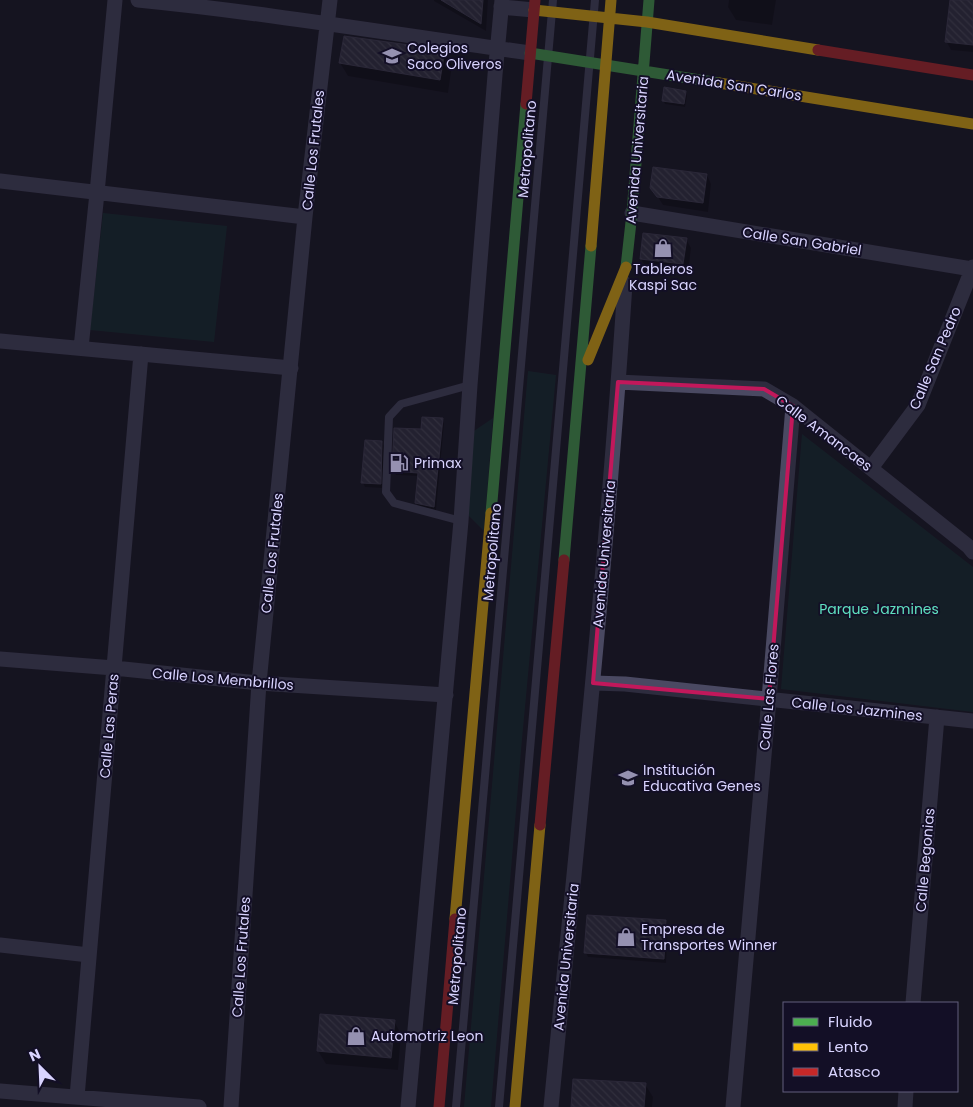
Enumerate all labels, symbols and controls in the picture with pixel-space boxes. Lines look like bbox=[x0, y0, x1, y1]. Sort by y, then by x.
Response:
place label: Colegios Saco Oliveros bbox=[407, 38, 502, 74]
school or university icon: Colegios Saco Oliveros bbox=[381, 45, 403, 67]
street label: Avenida San Carlos bbox=[665, 64, 803, 106]
street label: Avenida Universitaria bbox=[621, 75, 653, 225]
street label: Calle Los Frutales bbox=[297, 89, 329, 211]
street label: Metropolitano bbox=[513, 99, 541, 199]
street label: Calle San Gabriel bbox=[741, 222, 863, 260]
shop icon: Tableros Kaspi Sac bbox=[652, 237, 674, 259]
place label: Tableros Kaspi Sac bbox=[629, 259, 697, 295]
street label: Calle San Pedro bbox=[904, 303, 966, 413]
street label: Calle Amancaes bbox=[772, 390, 876, 476]
fuel station icon: Primax bbox=[388, 452, 410, 474]
place label: Primax bbox=[414, 453, 462, 473]
street label: Avenida Universitaria bbox=[588, 479, 620, 629]
street label: Calle Los Frutales bbox=[256, 492, 288, 614]
street label: Metropolitano bbox=[478, 502, 506, 602]
park label: Parque Jazmines bbox=[819, 599, 939, 619]
street label: Calle Las Flores bbox=[754, 643, 784, 751]
street label: Calle Los Membrillos bbox=[151, 663, 295, 695]
street label: Calle Las Peras bbox=[94, 673, 124, 779]
street label: Calle Los Jazmines bbox=[790, 692, 924, 726]
place label: Institución Educativa Genes bbox=[643, 760, 761, 796]
school or university icon: Institución Educativa Genes bbox=[617, 767, 639, 789]
street label: Calle Begonias bbox=[910, 807, 940, 913]
street label: Avenida Universitaria bbox=[548, 882, 584, 1032]
street label: Calle Los Frutales bbox=[227, 896, 255, 1018]
street label: Metropolitano bbox=[443, 906, 471, 1006]
place label: Empresa de Transportes Winner bbox=[641, 919, 777, 955]
shop icon: Empresa de Transportes Winner bbox=[615, 926, 637, 948]
legend bbox=[783, 1002, 958, 1092]
text: Fluido bbox=[828, 1011, 872, 1032]
shop icon: Automotriz Leon bbox=[345, 1025, 367, 1047]
place label: Automotriz Leon bbox=[371, 1026, 483, 1046]
text: Lento bbox=[828, 1036, 868, 1057]
north arrow bbox=[15, 1042, 65, 1092]
text: N bbox=[26, 1044, 44, 1066]
text: Atasco bbox=[828, 1061, 880, 1082]

